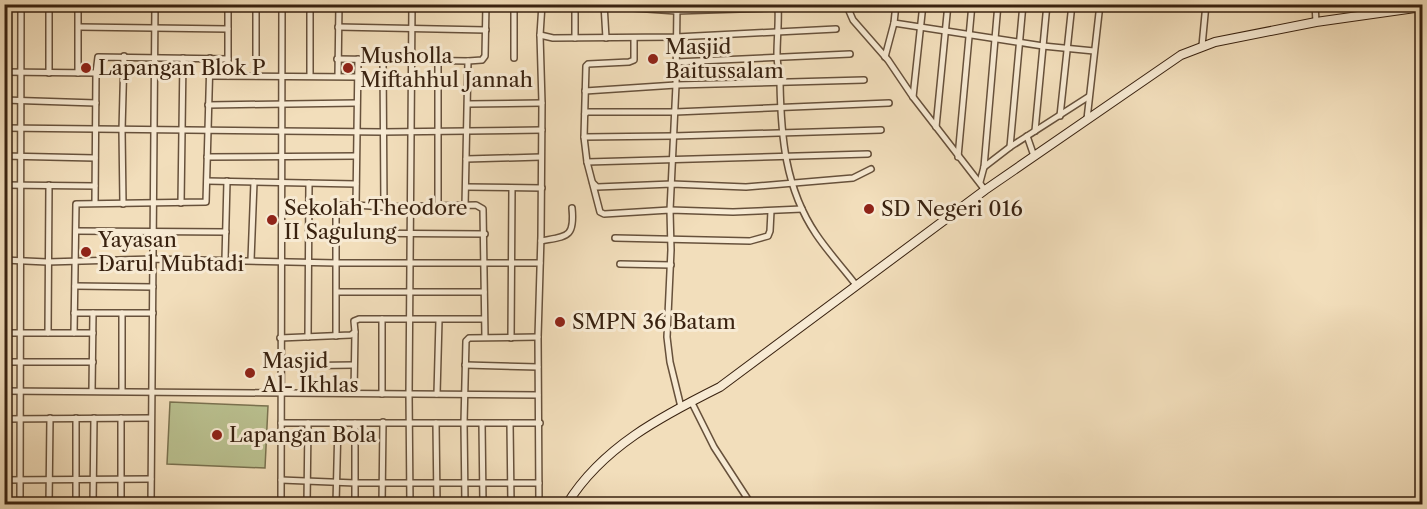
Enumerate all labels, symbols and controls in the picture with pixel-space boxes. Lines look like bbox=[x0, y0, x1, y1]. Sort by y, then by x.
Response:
place label: Masjid Baitussalam bbox=[665, 34, 784, 83]
place label: Musholla Miftahhul Jannah bbox=[360, 43, 533, 92]
marker: Masjid Baitussalam bbox=[646, 52, 660, 66]
place label: Lapangan Blok P bbox=[98, 55, 266, 80]
marker: Lapangan Blok P bbox=[79, 61, 93, 75]
marker: Musholla Miftahhul Jannah bbox=[341, 61, 355, 75]
place label: Sekolah Theodore II Sagulung bbox=[284, 195, 468, 244]
place label: SD Negeri 016 bbox=[881, 196, 1023, 221]
marker: SD Negeri 016 bbox=[862, 202, 876, 216]
marker: Sekolah Theodore II Sagulung bbox=[265, 213, 279, 227]
place label: Yayasan Darul Mubtadi bbox=[97, 227, 244, 276]
marker: Yayasan Darul Mubtadi bbox=[79, 245, 93, 259]
place label: SMPN 36 Batam bbox=[572, 309, 736, 334]
marker: SMPN 36 Batam bbox=[553, 315, 567, 329]
place label: Masjid Al- Ikhlas bbox=[261, 348, 359, 397]
marker: Masjid Al- Ikhlas bbox=[243, 366, 257, 380]
place label: Lapangan Bola bbox=[229, 422, 378, 447]
marker: Lapangan Bola bbox=[210, 428, 224, 442]

